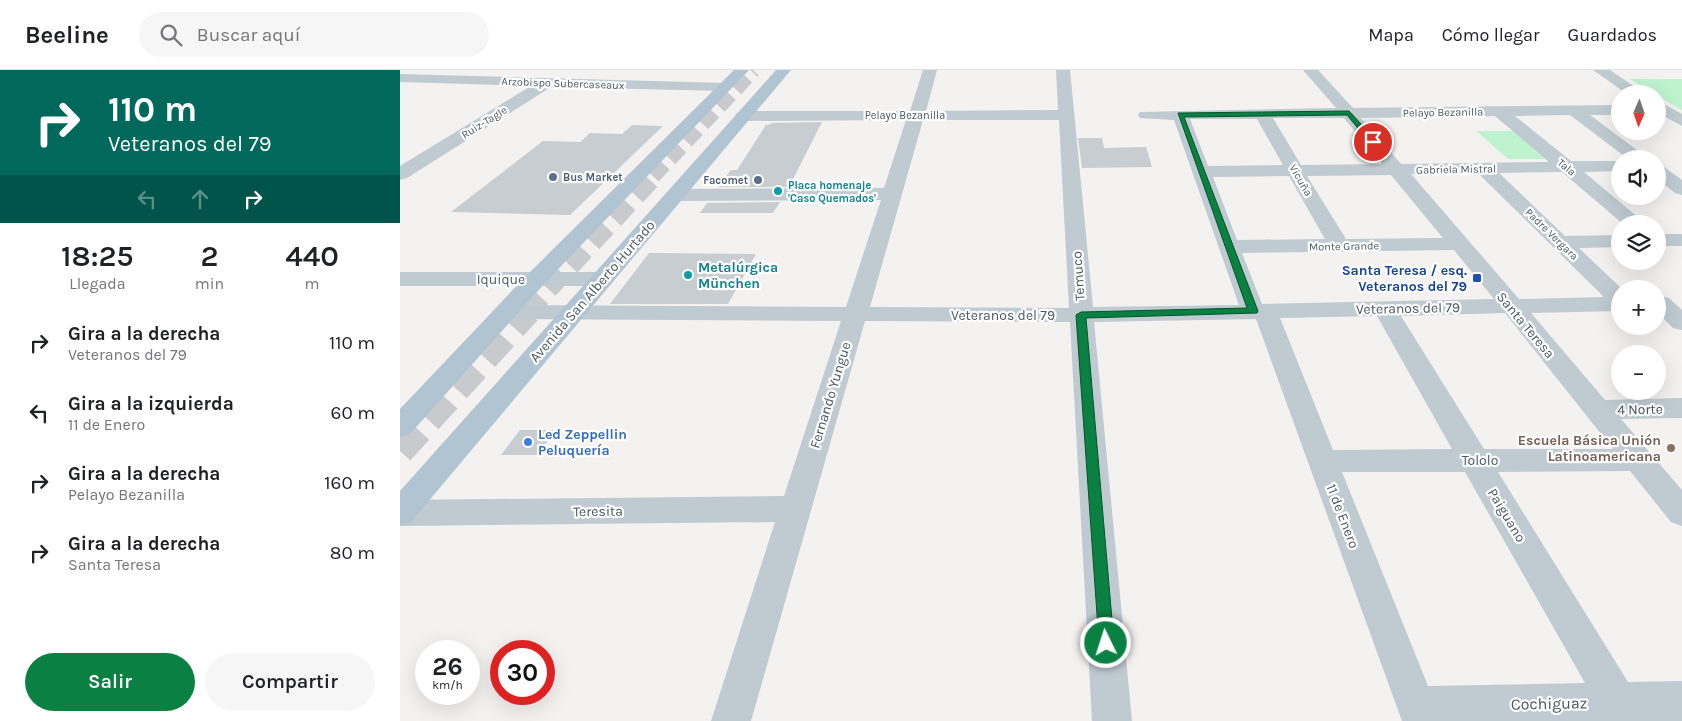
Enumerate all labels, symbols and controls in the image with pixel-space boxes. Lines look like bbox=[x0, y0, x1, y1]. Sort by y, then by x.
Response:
search box bbox=[139, 12, 489, 57]
text: Beeline bbox=[25, 21, 109, 49]
icon: search bbox=[157, 21, 185, 49]
text: Buscar aquí bbox=[197, 24, 301, 46]
text: Mapa bbox=[1368, 24, 1414, 46]
text: Cómo llegar bbox=[1442, 24, 1540, 46]
text: Guardados bbox=[1568, 24, 1657, 46]
street label: Arzobispo Subercaseaux bbox=[501, 75, 625, 92]
north arrow bbox=[1611, 85, 1666, 140]
map controls bbox=[1611, 85, 1666, 400]
text: 110 m bbox=[108, 89, 197, 130]
icon: right bbox=[25, 90, 90, 155]
street label: Ruiz-Tagle bbox=[459, 103, 510, 142]
street label: Pelayo Bezanilla bbox=[1403, 105, 1483, 120]
street label: Pelayo Bezanilla bbox=[865, 109, 945, 122]
pin bbox=[1352, 121, 1394, 163]
icon: arrive bbox=[1359, 128, 1387, 156]
text: Veteranos del 79 bbox=[108, 131, 272, 157]
button: sound bbox=[1611, 150, 1666, 205]
street label: Tala bbox=[1555, 156, 1578, 179]
street label: Vicuña bbox=[1286, 162, 1315, 198]
street label: Gabriela Mistral bbox=[1416, 162, 1496, 177]
marker: Bus Market bbox=[547, 171, 559, 183]
place label: Bus Market bbox=[563, 171, 623, 184]
place label: Facomet bbox=[703, 174, 749, 187]
marker: Facomet bbox=[752, 174, 764, 186]
place label: Placa homenaje 'Caso Quemados' bbox=[788, 179, 876, 205]
icon: left bbox=[133, 185, 161, 213]
icon: ahead bbox=[186, 185, 214, 213]
icon: right bbox=[239, 185, 267, 213]
marker: Placa homenaje 'Caso Quemados' bbox=[772, 185, 784, 197]
street label: Padre Vergara bbox=[1523, 206, 1581, 263]
button: layers bbox=[1611, 215, 1666, 270]
street label: Avenida San Alberto Hurtado bbox=[526, 217, 659, 366]
text: 18:25 bbox=[61, 238, 134, 274]
text: 2 bbox=[200, 238, 218, 274]
text: 440 bbox=[285, 238, 339, 274]
street label: Monte Grande bbox=[1309, 239, 1380, 254]
street label: Temuco bbox=[1068, 251, 1089, 301]
place label: Metalúrgica München bbox=[698, 259, 778, 292]
place label: Santa Teresa / esq. Veteranos del 79 bbox=[1342, 262, 1467, 295]
marker: Metalúrgica München bbox=[682, 269, 694, 281]
street label: Iquique bbox=[477, 271, 525, 288]
marker: Santa Teresa / esq. Veteranos del 79 bbox=[1471, 272, 1483, 284]
text: Llegada bbox=[69, 274, 126, 293]
text: min bbox=[195, 274, 224, 293]
text: m bbox=[305, 274, 320, 293]
button: + bbox=[1611, 280, 1666, 335]
street label: Santa Teresa bbox=[1493, 289, 1558, 362]
street label: Veteranos del 79 bbox=[1356, 299, 1460, 318]
street label: Veteranos del 79 bbox=[951, 307, 1055, 324]
text: Gira a la derecha bbox=[68, 323, 220, 345]
icon: right bbox=[25, 329, 53, 357]
text: 110 m bbox=[329, 332, 375, 354]
street label: Fernando Yungue bbox=[806, 340, 855, 450]
text: Veteranos del 79 bbox=[68, 345, 187, 364]
button: − bbox=[1611, 345, 1666, 400]
text: Gira a la izquierda bbox=[68, 393, 234, 415]
icon: left bbox=[25, 399, 53, 427]
street label: 4 Norte bbox=[1617, 401, 1663, 418]
text: 60 m bbox=[331, 402, 375, 424]
text: 11 de Enero bbox=[68, 415, 145, 434]
place label: Led Zeppellin Peluquería bbox=[538, 426, 627, 459]
place label: Escuela Básica Unión Latinoamericana bbox=[1518, 432, 1661, 465]
marker: Led Zeppellin Peluquería bbox=[522, 436, 534, 448]
marker: Escuela Básica Unión Latinoamericana bbox=[1665, 442, 1677, 454]
street label: Tololo bbox=[1462, 452, 1498, 469]
text: Gira a la derecha bbox=[68, 463, 220, 485]
icon: right bbox=[25, 469, 53, 497]
text: 160 m bbox=[324, 472, 375, 494]
street label: 11 de Enero bbox=[1322, 482, 1363, 551]
text: Pelayo Bezanilla bbox=[68, 485, 185, 504]
street label: Paiguano bbox=[1484, 485, 1529, 545]
street label: Teresita bbox=[573, 503, 623, 520]
text: Gira a la derecha bbox=[68, 533, 220, 555]
icon: right bbox=[25, 539, 53, 567]
text: 80 m bbox=[330, 542, 375, 564]
text: Santa Teresa bbox=[68, 555, 161, 574]
position arrow bbox=[1079, 616, 1131, 668]
speed limit sign: 30 bbox=[490, 640, 555, 705]
text: 26 bbox=[432, 652, 463, 681]
button: Salir bbox=[25, 653, 195, 711]
button: Compartir bbox=[205, 653, 375, 711]
text: km/h bbox=[432, 678, 463, 692]
street label: Cochiguaz bbox=[1511, 693, 1587, 714]

